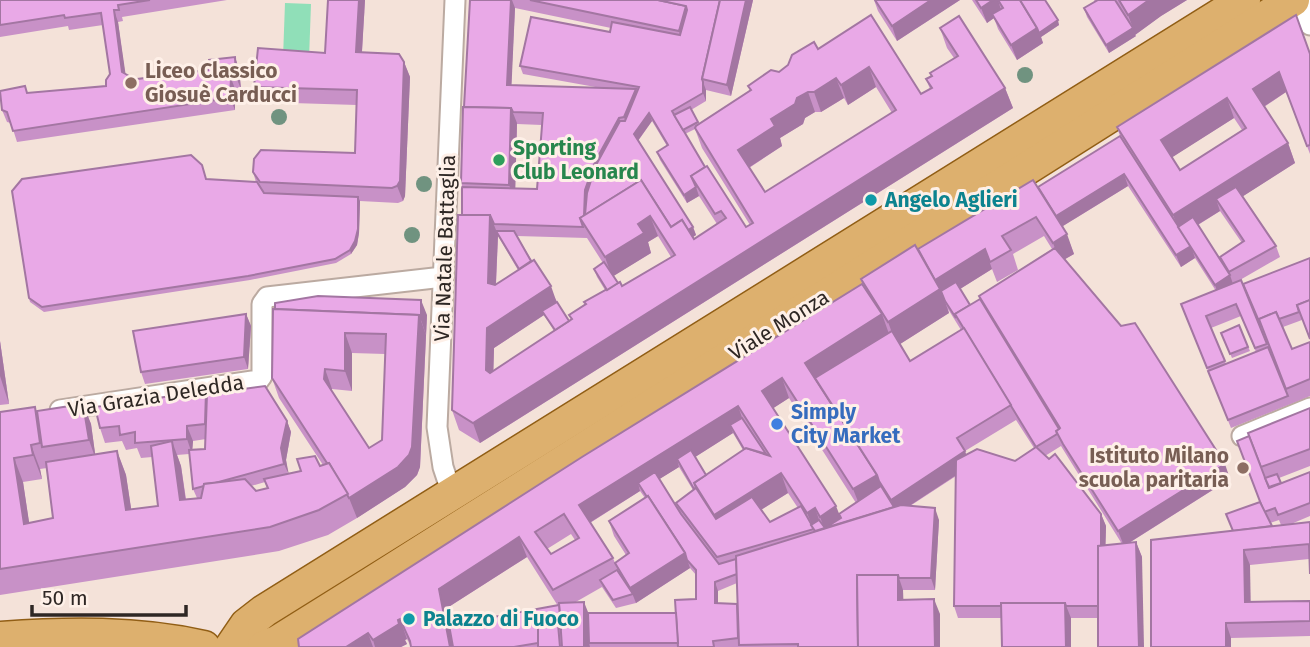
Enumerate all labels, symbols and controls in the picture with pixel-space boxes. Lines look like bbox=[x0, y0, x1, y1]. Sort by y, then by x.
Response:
place label: Liceo Classico Giosuè Carducci bbox=[145, 58, 297, 108]
marker: Liceo Classico Giosuè Carducci bbox=[123, 75, 139, 91]
place label: Sporting Club Leonard bbox=[513, 135, 639, 185]
marker: Sporting Club Leonard bbox=[491, 152, 507, 168]
street label: Via Natale Battaglia bbox=[429, 154, 461, 342]
place label: Angelo Aglieri bbox=[884, 187, 1018, 213]
marker: Angelo Aglieri bbox=[863, 192, 879, 208]
street label: Viale Monza bbox=[724, 284, 834, 366]
street label: Via Grazia Deledda bbox=[66, 369, 246, 423]
place label: Simply City Market bbox=[791, 399, 901, 449]
marker: Simply City Market bbox=[769, 416, 785, 432]
place label: Istituto Milano scuola paritaria bbox=[1079, 443, 1229, 493]
marker: Istituto Milano scuola paritaria bbox=[1235, 460, 1251, 476]
scale bar bbox=[32, 574, 186, 618]
text: 50 m bbox=[42, 585, 88, 611]
place label: Palazzo di Fuoco bbox=[423, 606, 579, 632]
marker: Palazzo di Fuoco bbox=[401, 611, 417, 627]

